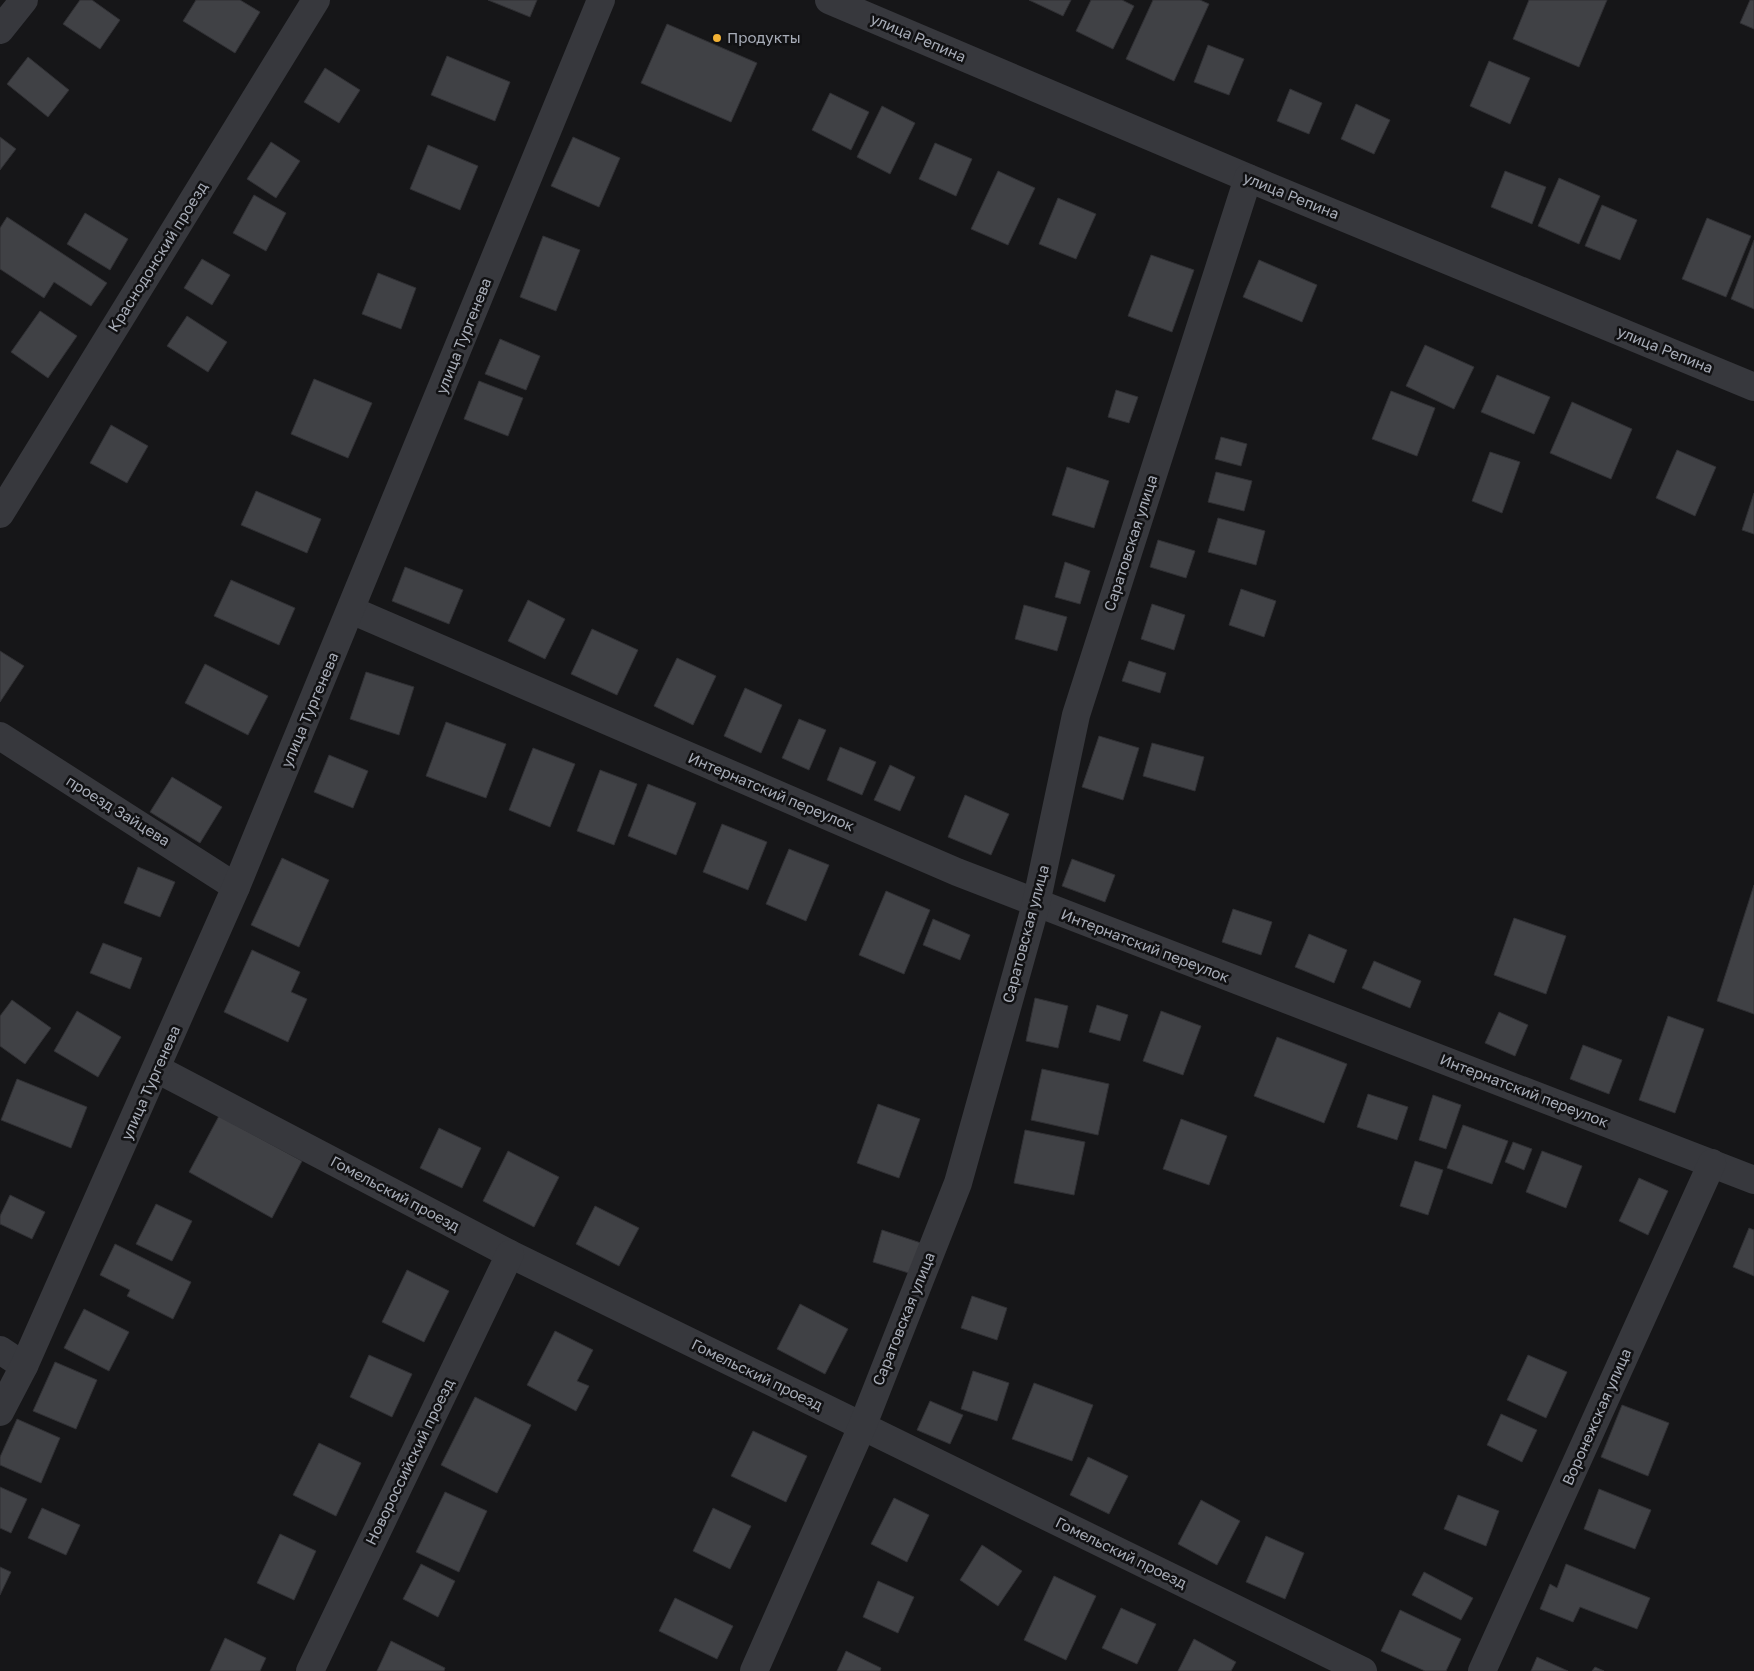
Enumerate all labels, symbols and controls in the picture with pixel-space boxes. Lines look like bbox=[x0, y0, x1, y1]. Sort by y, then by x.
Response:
street label: улица Репина bbox=[868, 9, 969, 65]
place label: Продукты bbox=[727, 28, 801, 46]
marker: Продукты bbox=[711, 32, 723, 44]
street label: улица Репина bbox=[1241, 168, 1342, 222]
street label: Краснодонский проезд bbox=[104, 178, 211, 335]
street label: улица Тургенева bbox=[432, 275, 495, 396]
street label: улица Репина bbox=[1615, 322, 1716, 376]
street label: Саратовская улица bbox=[1100, 472, 1161, 613]
street label: улица Тургенева bbox=[277, 649, 342, 770]
street label: Интернатский переулок bbox=[685, 748, 858, 834]
street label: проезд Зайцева bbox=[63, 771, 174, 849]
street label: Саратовская улица bbox=[998, 863, 1052, 1005]
street label: Интернатский переулок bbox=[1059, 905, 1232, 986]
street label: улица Тургенева bbox=[117, 1022, 183, 1143]
street label: Интернатский переулок bbox=[1438, 1050, 1611, 1131]
street label: Гомельский проезд bbox=[328, 1151, 463, 1235]
street label: Саратовская улица bbox=[868, 1249, 938, 1388]
street label: Гомельский проезд bbox=[689, 1335, 826, 1414]
street label: Воронежская улица bbox=[1558, 1345, 1634, 1488]
street label: Новороссийский проезд bbox=[361, 1376, 457, 1548]
street label: Гомельский проезд bbox=[1053, 1513, 1190, 1592]

